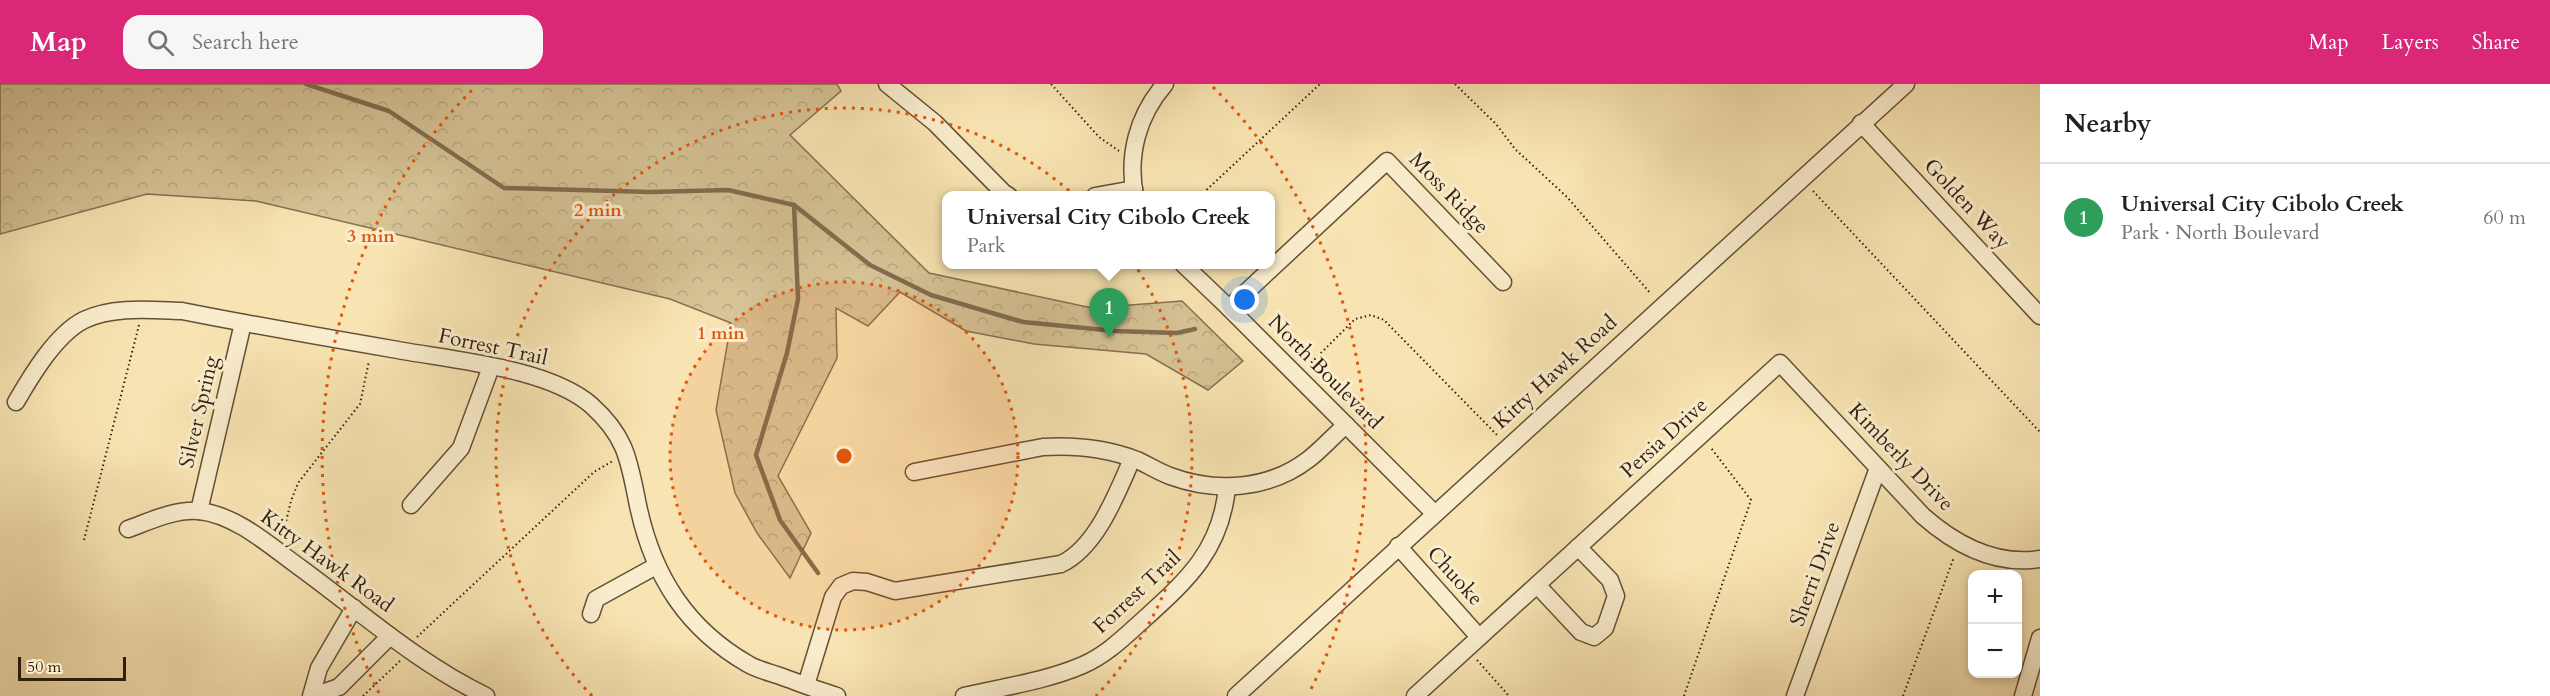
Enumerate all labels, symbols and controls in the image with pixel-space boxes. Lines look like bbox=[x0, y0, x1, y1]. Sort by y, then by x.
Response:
search box bbox=[123, 15, 543, 69]
text: Map bbox=[30, 23, 87, 61]
icon: search bbox=[144, 26, 177, 59]
text: Search here bbox=[192, 27, 299, 57]
text: Map bbox=[2309, 28, 2349, 57]
text: Layers bbox=[2382, 28, 2439, 57]
text: Share bbox=[2472, 28, 2520, 57]
text: Nearby bbox=[2064, 106, 2152, 141]
street label: Moss Ridge bbox=[1403, 146, 1495, 240]
street label: Golden Way bbox=[1917, 152, 2017, 256]
text: Universal City Cibolo Creek bbox=[2121, 189, 2404, 219]
popup bbox=[942, 191, 1275, 269]
text: 2 min bbox=[574, 198, 622, 223]
text: Universal City Cibolo Creek bbox=[967, 202, 1250, 232]
text: 1 bbox=[2078, 204, 2089, 231]
text: 60 m bbox=[2483, 204, 2526, 231]
text: Park · North Boulevard bbox=[2121, 219, 2319, 246]
text: 3 min bbox=[347, 224, 395, 249]
text: Park bbox=[967, 232, 1005, 259]
your location bbox=[1230, 285, 1259, 314]
pin: 1 bbox=[1090, 288, 1128, 338]
street label: North Boulevard bbox=[1261, 308, 1389, 436]
street label: Kitty Hawk Road bbox=[1487, 308, 1623, 436]
street label: Forrest Trail bbox=[436, 321, 550, 373]
text: 1 min bbox=[697, 321, 745, 346]
street label: Silver Spring bbox=[172, 353, 226, 471]
street label: Persia Drive bbox=[1614, 391, 1714, 485]
street label: Kimberly Drive bbox=[1842, 396, 1960, 518]
centre of rings bbox=[834, 446, 854, 466]
street label: Kitty Hawk Road bbox=[255, 503, 399, 619]
street label: Sherri Drive bbox=[1783, 518, 1847, 630]
street label: Chuoke bbox=[1420, 540, 1490, 612]
street label: Forrest Trail bbox=[1087, 544, 1187, 640]
map controls bbox=[1968, 570, 2022, 678]
button: + bbox=[1968, 570, 2022, 624]
button: − bbox=[1968, 624, 2022, 678]
scale bar bbox=[18, 654, 126, 682]
text: 50 m bbox=[27, 656, 61, 678]

